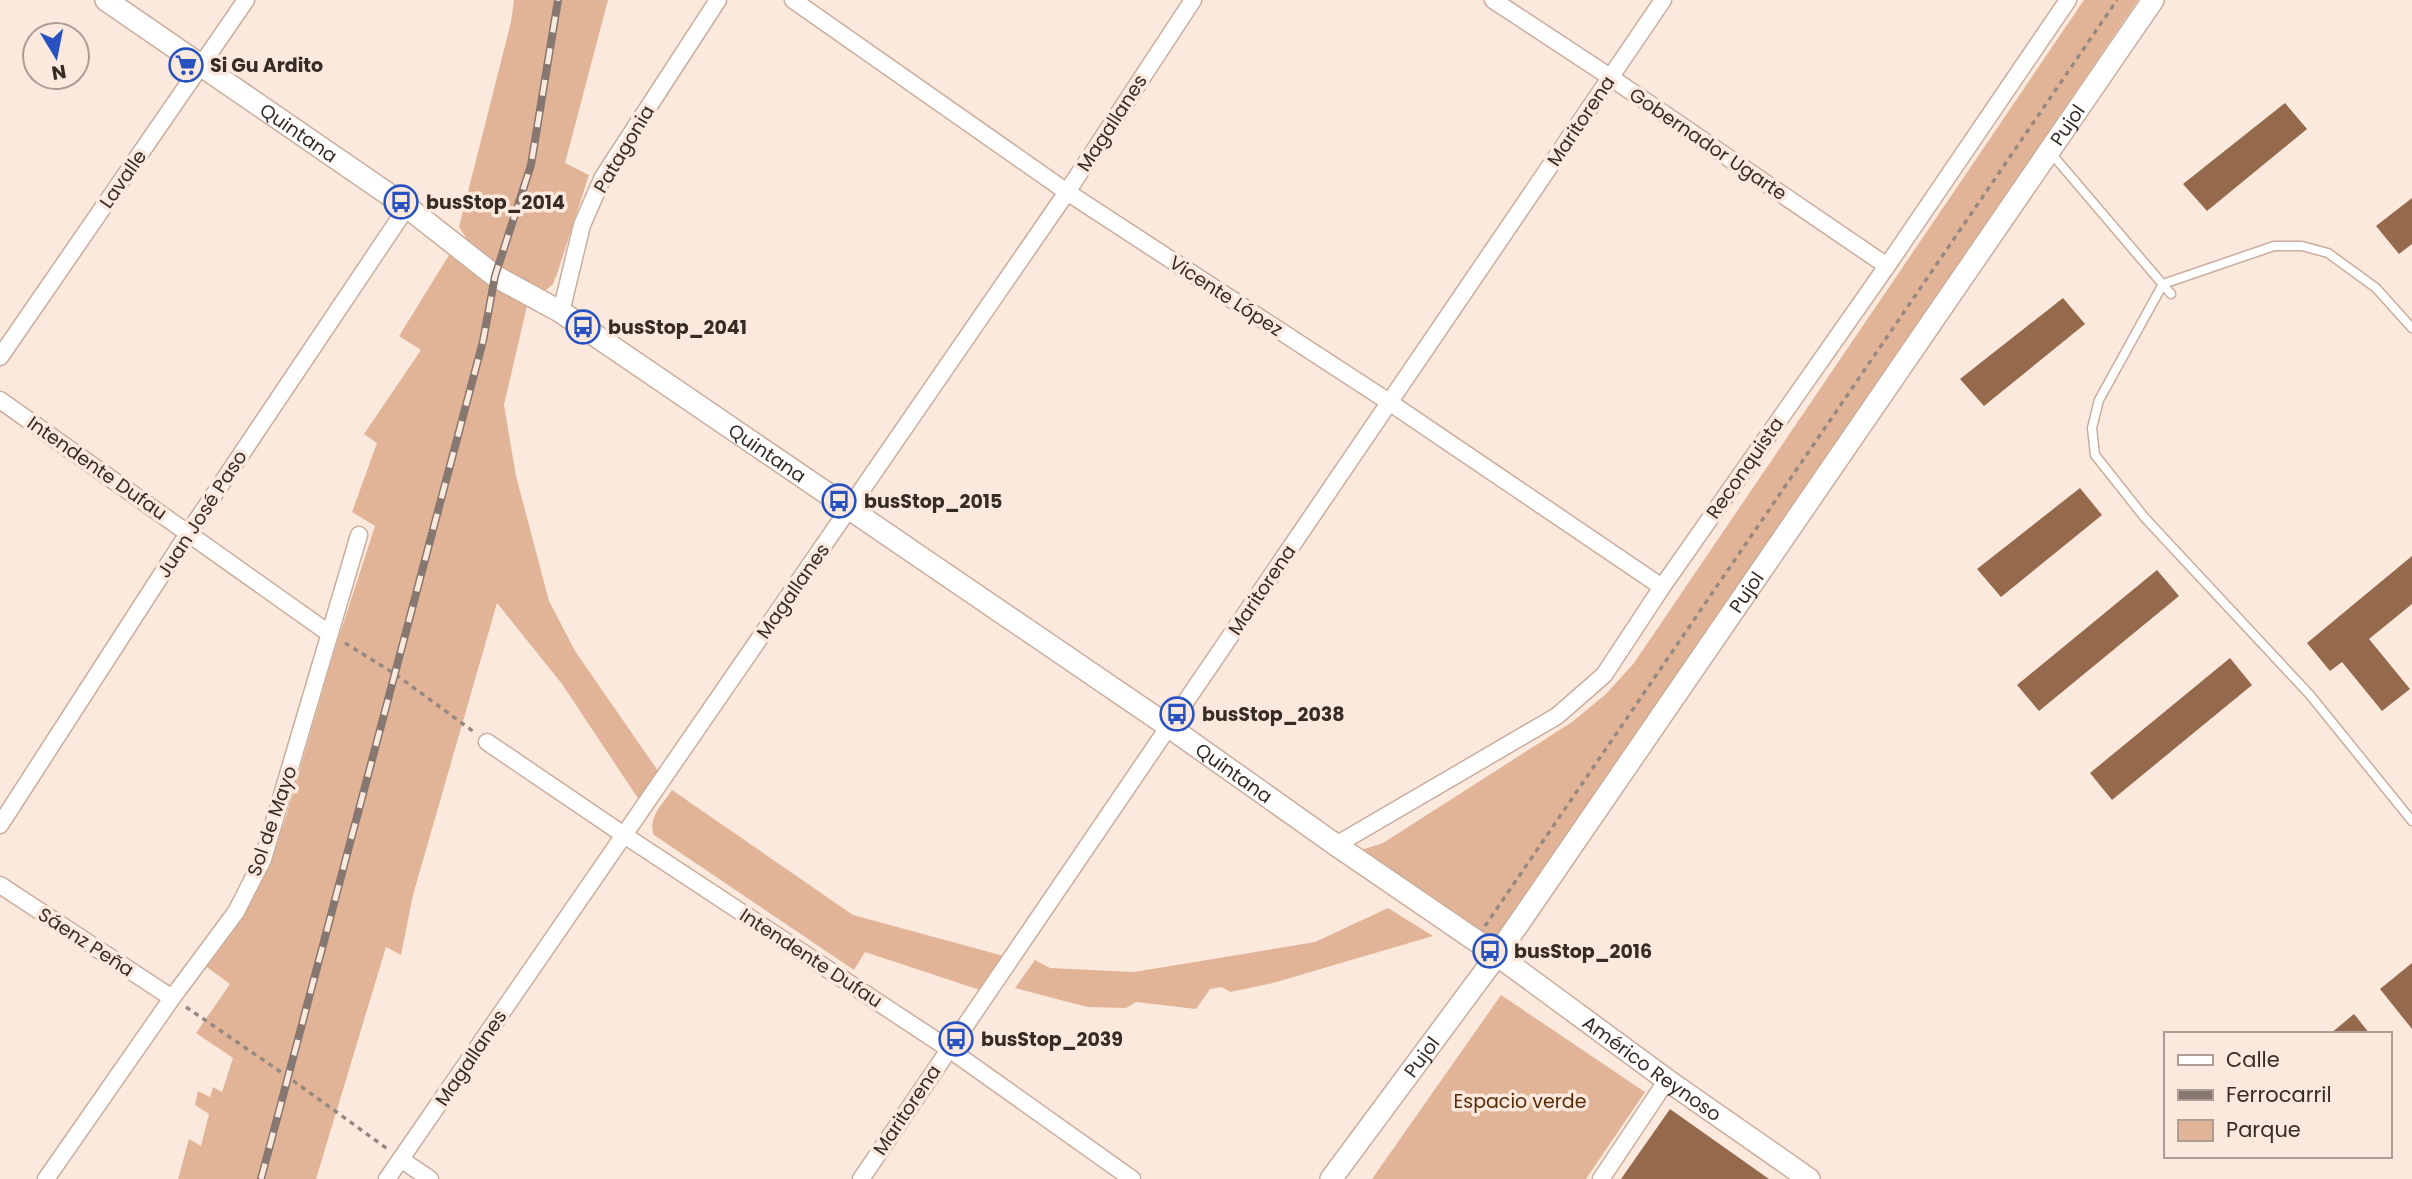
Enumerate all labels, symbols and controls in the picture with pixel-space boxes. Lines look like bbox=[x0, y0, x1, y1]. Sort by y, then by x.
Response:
north arrow bbox=[21, 21, 91, 91]
supermarket icon: Si Gu Ardito bbox=[167, 46, 205, 84]
place label: Si Gu Ardito bbox=[210, 52, 323, 79]
text: N bbox=[49, 58, 68, 87]
street label: Magallanes bbox=[1070, 69, 1154, 177]
street label: Maritorena bbox=[1541, 70, 1621, 172]
street label: Gobernador Ugarte bbox=[1624, 81, 1792, 207]
street label: Quintana bbox=[255, 96, 343, 169]
street label: Pujol bbox=[2043, 99, 2091, 151]
street label: Patagonia bbox=[587, 100, 661, 198]
street label: Lavalle bbox=[93, 144, 153, 214]
bus stop icon: busStop_2014 bbox=[382, 183, 420, 221]
place label: busStop_2014 bbox=[426, 189, 565, 216]
street label: Vicente López bbox=[1164, 249, 1288, 343]
bus stop icon: busStop_2041 bbox=[564, 308, 602, 346]
place label: busStop_2041 bbox=[608, 314, 747, 341]
street label: Intendente Dufau bbox=[22, 410, 172, 526]
street label: Reconquista bbox=[1700, 412, 1790, 524]
street label: Quintana bbox=[723, 417, 812, 489]
street label: Juan José Paso bbox=[151, 445, 253, 583]
bus stop icon: busStop_2015 bbox=[820, 482, 858, 520]
place label: busStop_2015 bbox=[864, 488, 1002, 515]
street label: Magallanes bbox=[750, 538, 836, 644]
street label: Maritorena bbox=[1222, 539, 1302, 641]
street label: Pujol bbox=[1722, 566, 1770, 618]
bus stop icon: busStop_2038 bbox=[1158, 695, 1196, 733]
place label: busStop_2038 bbox=[1202, 701, 1345, 728]
street label: Quintana bbox=[1190, 736, 1278, 809]
street label: Sol de Mayo bbox=[241, 762, 303, 880]
street label: Sáenz Peña bbox=[33, 901, 139, 983]
street label: Intendente Dufau bbox=[734, 902, 888, 1014]
bus stop icon: busStop_2016 bbox=[1471, 932, 1509, 970]
place label: busStop_2016 bbox=[1514, 938, 1652, 965]
street label: Magallanes bbox=[429, 1004, 513, 1112]
street label: Américo Reynoso bbox=[1577, 1009, 1727, 1127]
bus stop icon: busStop_2039 bbox=[937, 1020, 975, 1058]
place label: busStop_2039 bbox=[981, 1026, 1123, 1053]
street label: Pujol bbox=[1397, 1031, 1446, 1083]
legend bbox=[2164, 1032, 2391, 1158]
text: Calle bbox=[2226, 1045, 2280, 1074]
street label: Maritorena bbox=[867, 1059, 947, 1161]
text: Ferrocarril bbox=[2226, 1080, 2332, 1109]
park label: Espacio verde bbox=[1454, 1088, 1586, 1115]
text: Parque bbox=[2226, 1115, 2301, 1144]

